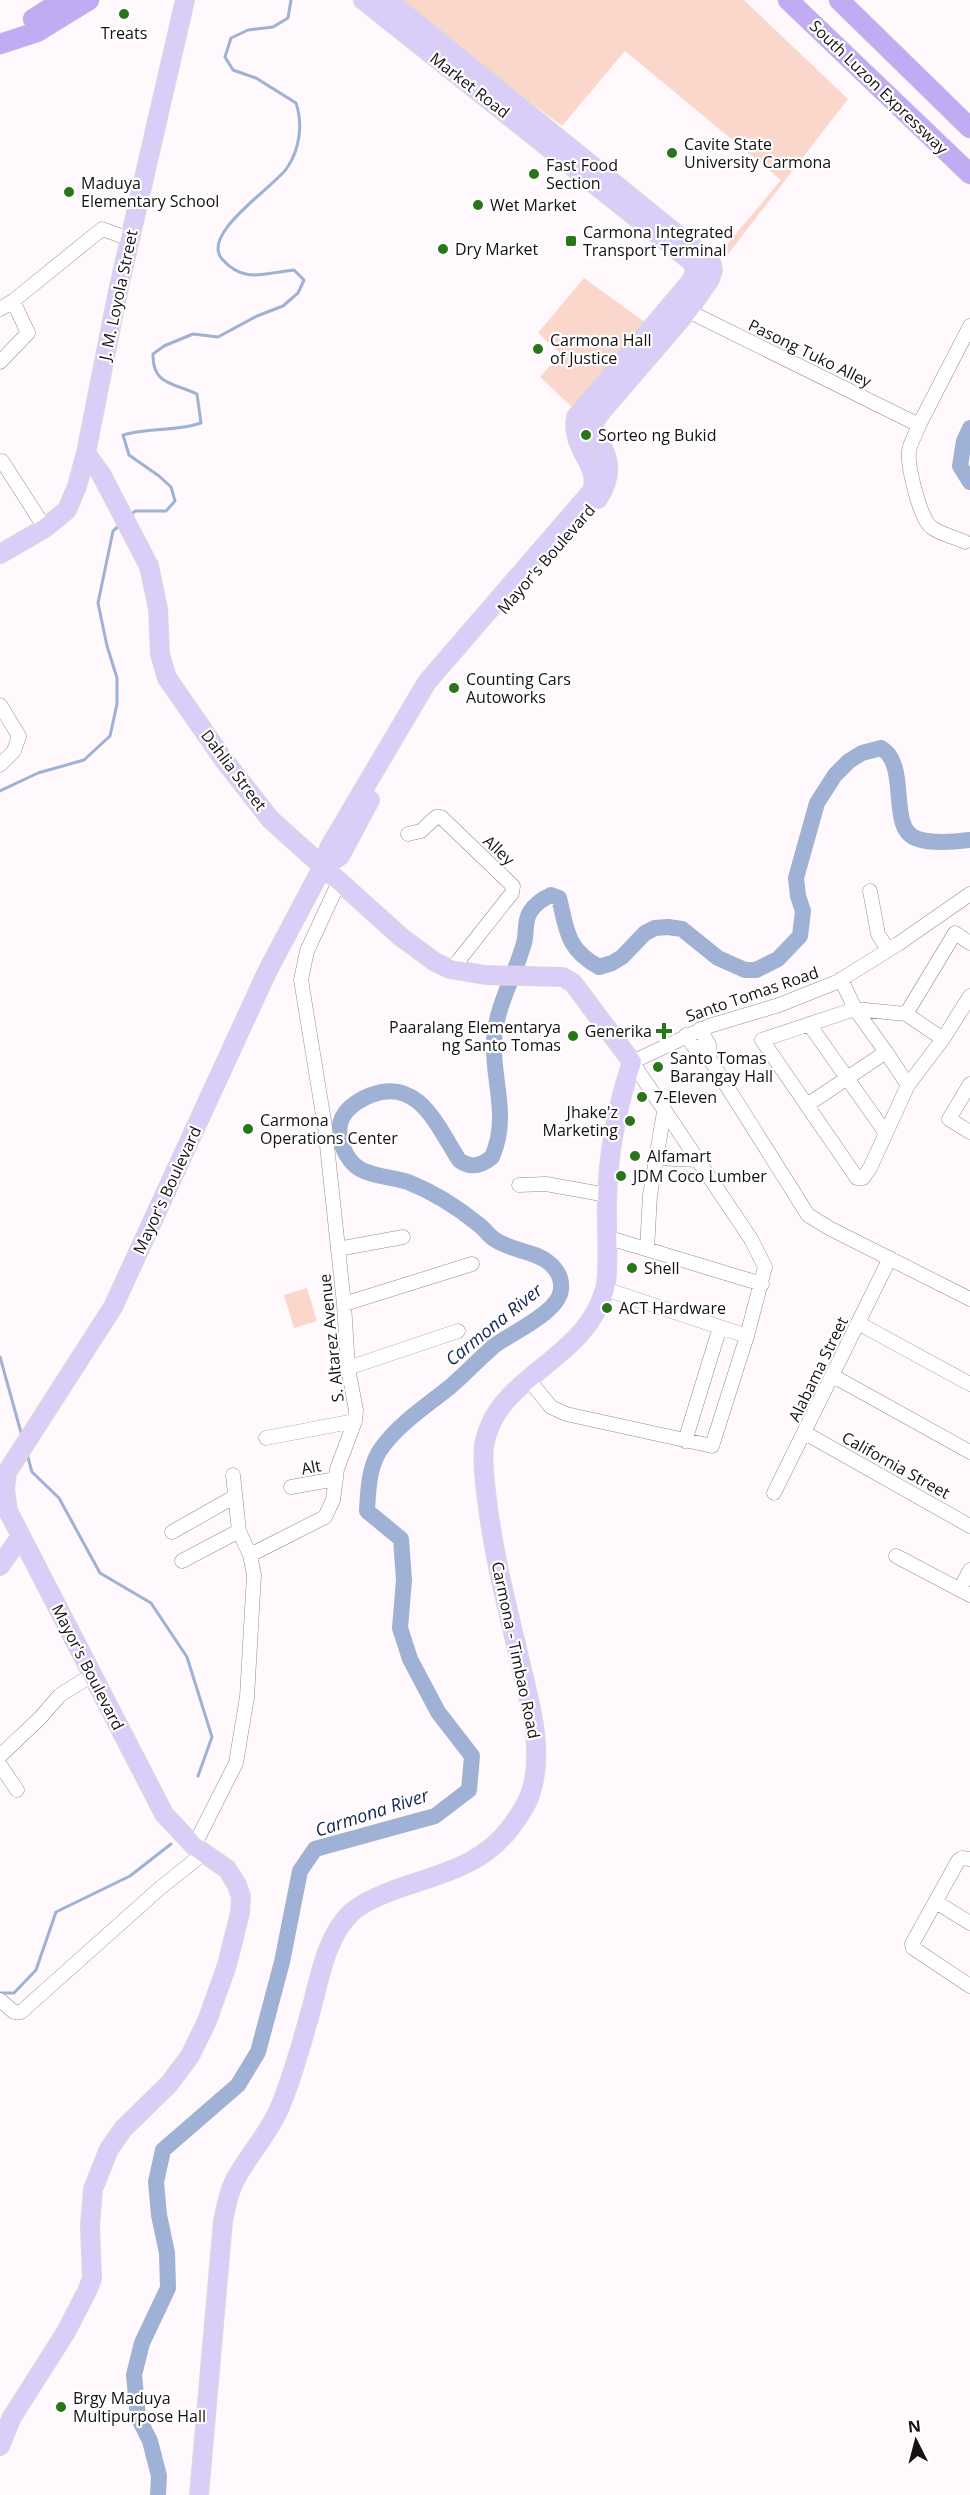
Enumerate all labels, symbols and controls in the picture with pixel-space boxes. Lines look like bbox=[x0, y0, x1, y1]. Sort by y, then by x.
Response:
marker: Treats bbox=[117, 7, 131, 21]
street label: South Luzon Expressway bbox=[805, 15, 954, 160]
place label: Treats bbox=[101, 22, 147, 44]
street label: Market Road bbox=[426, 47, 514, 123]
place label: Cavite State University Carmona bbox=[684, 133, 831, 173]
marker: Cavite State University Carmona bbox=[665, 146, 679, 160]
place label: Fast Food Section bbox=[546, 154, 618, 194]
marker: Fast Food Section bbox=[527, 167, 541, 181]
place label: Maduya Elementary School bbox=[81, 172, 219, 212]
marker: Maduya Elementary School bbox=[62, 185, 76, 199]
place label: Wet Market bbox=[490, 194, 577, 216]
marker: Wet Market bbox=[471, 198, 485, 212]
place label: Carmona Integrated Transport Terminal bbox=[583, 221, 733, 261]
street label: J. M. Loyola Street bbox=[93, 227, 143, 364]
marker: Carmona Integrated Transport Terminal bbox=[564, 234, 578, 248]
place label: Dry Market bbox=[455, 238, 539, 260]
marker: Dry Market bbox=[436, 242, 450, 256]
street label: Pasong Tuko Alley bbox=[745, 314, 876, 393]
place label: Carmona Hall of Justice bbox=[550, 329, 652, 369]
marker: Carmona Hall of Justice bbox=[531, 342, 545, 356]
place label: Sorteo ng Bukid bbox=[598, 424, 716, 446]
marker: Sorteo ng Bukid bbox=[579, 428, 593, 442]
street label: Mayor's Boulevard bbox=[492, 499, 600, 619]
place label: Counting Cars Autoworks bbox=[466, 668, 571, 708]
marker: Counting Cars Autoworks bbox=[447, 681, 461, 695]
street label: Dahlia Street bbox=[196, 725, 272, 815]
street label: Alley bbox=[479, 830, 520, 871]
street label: Santo Tomas Road bbox=[683, 961, 821, 1027]
place label: Paaralang Elementarya ng Santo Tomas bbox=[389, 1016, 561, 1056]
place label: Generika bbox=[585, 1020, 652, 1042]
marker: Generika bbox=[657, 1024, 671, 1038]
marker: Paaralang Elementarya ng Santo Tomas bbox=[566, 1029, 580, 1043]
place label: Santo Tomas Barangay Hall bbox=[670, 1047, 773, 1087]
marker: Santo Tomas Barangay Hall bbox=[651, 1060, 665, 1074]
place label: 7-Eleven bbox=[654, 1086, 717, 1108]
marker: 7-Eleven bbox=[635, 1090, 649, 1104]
place label: Jhake'z Marketing bbox=[543, 1101, 618, 1141]
place label: Carmona Operations Center bbox=[260, 1109, 398, 1149]
marker: Jhake'z Marketing bbox=[623, 1114, 637, 1128]
street label: Mayor's Boulevard bbox=[128, 1122, 206, 1258]
marker: Carmona Operations Center bbox=[241, 1122, 255, 1136]
place label: Alfamart bbox=[647, 1145, 712, 1167]
marker: Alfamart bbox=[628, 1149, 642, 1163]
place label: JDM Coco Lumber bbox=[631, 1165, 767, 1187]
marker: JDM Coco Lumber bbox=[614, 1169, 628, 1183]
place label: Shell bbox=[644, 1257, 680, 1279]
marker: Shell bbox=[625, 1261, 639, 1275]
street label: S. Altarez Avenue bbox=[313, 1273, 349, 1403]
water label: Carmona River bbox=[440, 1277, 548, 1371]
place label: ACT Hardware bbox=[619, 1297, 726, 1319]
marker: ACT Hardware bbox=[600, 1301, 614, 1315]
street label: Alabama Street bbox=[783, 1313, 853, 1425]
street label: California Street bbox=[838, 1426, 954, 1504]
street label: Alt bbox=[299, 1454, 323, 1480]
street label: Carmona - Timbao Road bbox=[486, 1559, 546, 1741]
street label: Mayor's Boulevard bbox=[47, 1600, 129, 1734]
water label: Carmona River bbox=[312, 1782, 432, 1842]
place label: Brgy Maduya Multipurpose Hall bbox=[73, 2387, 206, 2427]
marker: Brgy Maduya Multipurpose Hall bbox=[54, 2400, 68, 2414]
north arrow bbox=[886, 2411, 946, 2471]
text: N bbox=[907, 2414, 922, 2438]

